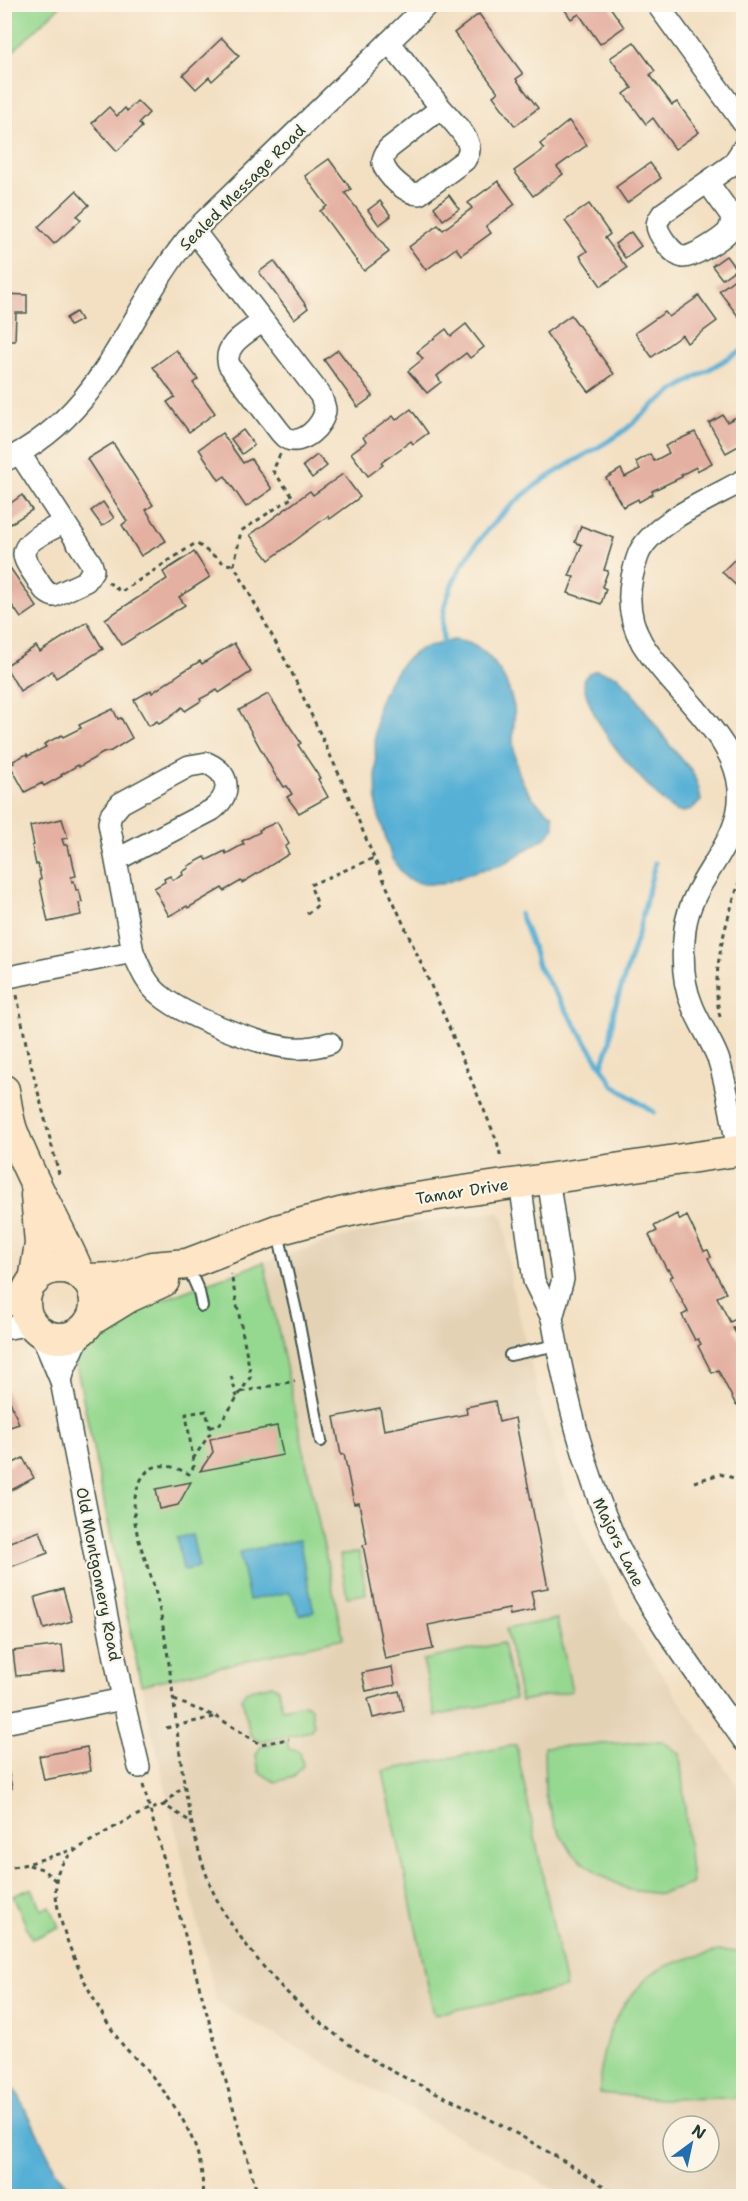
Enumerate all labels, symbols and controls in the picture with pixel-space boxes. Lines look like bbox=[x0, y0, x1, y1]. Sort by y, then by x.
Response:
street label: Sealed Message Road bbox=[175, 120, 310, 255]
street label: Tamar Drive bbox=[414, 1174, 510, 1209]
street label: Old Montgomery Road bbox=[71, 1485, 126, 1663]
street label: Majors Lane bbox=[588, 1494, 649, 1590]
north arrow bbox=[661, 2114, 721, 2174]
text: N bbox=[688, 2120, 710, 2144]

